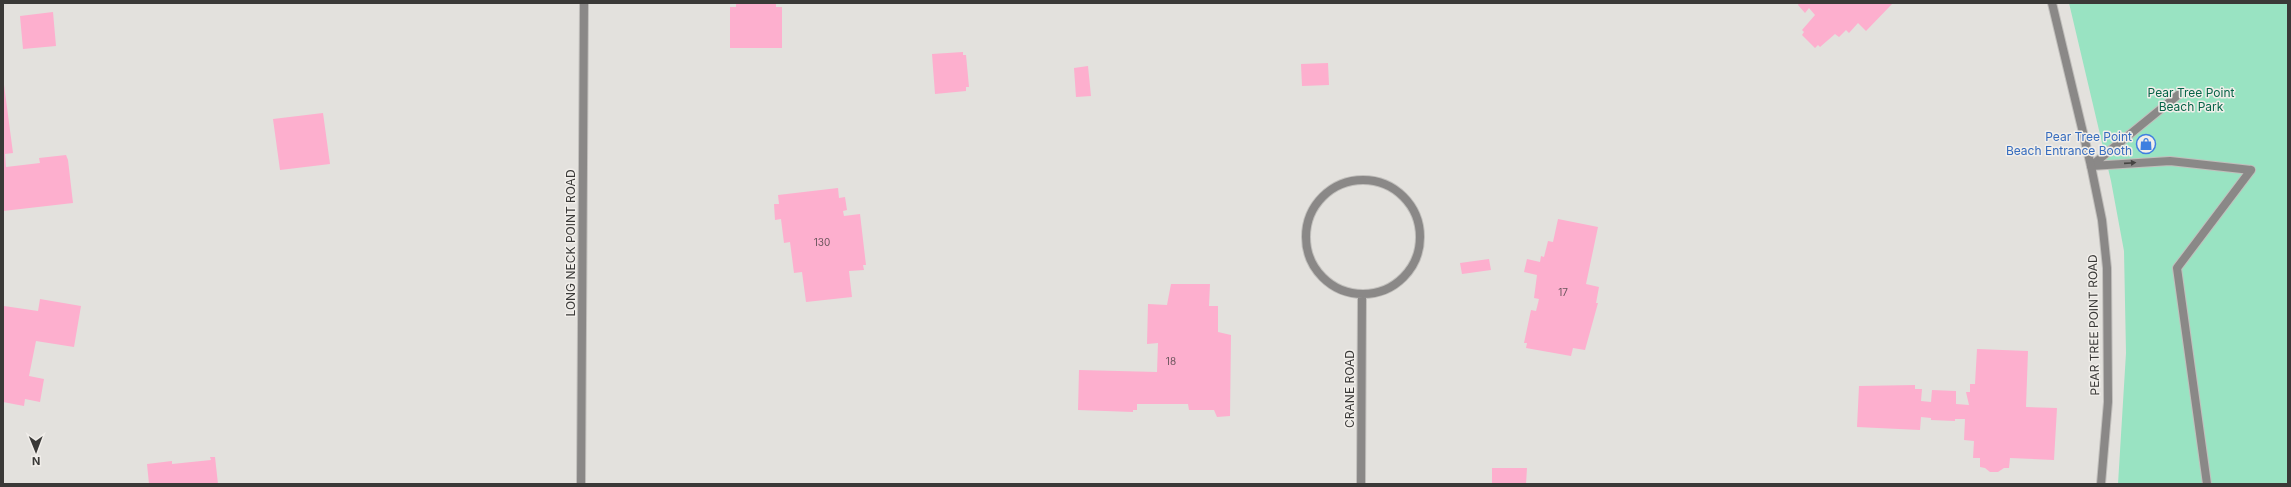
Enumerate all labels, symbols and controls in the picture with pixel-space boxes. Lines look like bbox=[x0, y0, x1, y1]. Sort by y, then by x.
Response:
park label: Pear Tree Point Beach Park bbox=[2148, 85, 2234, 114]
place label: Pear Tree Point Beach Entrance Booth bbox=[2006, 129, 2132, 158]
shop icon: Pear Tree Point Beach Entrance Booth bbox=[2135, 133, 2157, 155]
one-way arrow bbox=[2124, 160, 2136, 167]
street label: LONG NECK POINT ROAD bbox=[563, 169, 578, 317]
house number: 130 bbox=[814, 236, 830, 248]
street label: PEAR TREE POINT ROAD bbox=[2085, 254, 2102, 396]
house number: 17 bbox=[1558, 286, 1568, 298]
street label: CRANE ROAD bbox=[1342, 350, 1357, 428]
house number: 18 bbox=[1166, 355, 1176, 367]
north arrow bbox=[16, 431, 56, 471]
text: N bbox=[32, 454, 40, 468]

